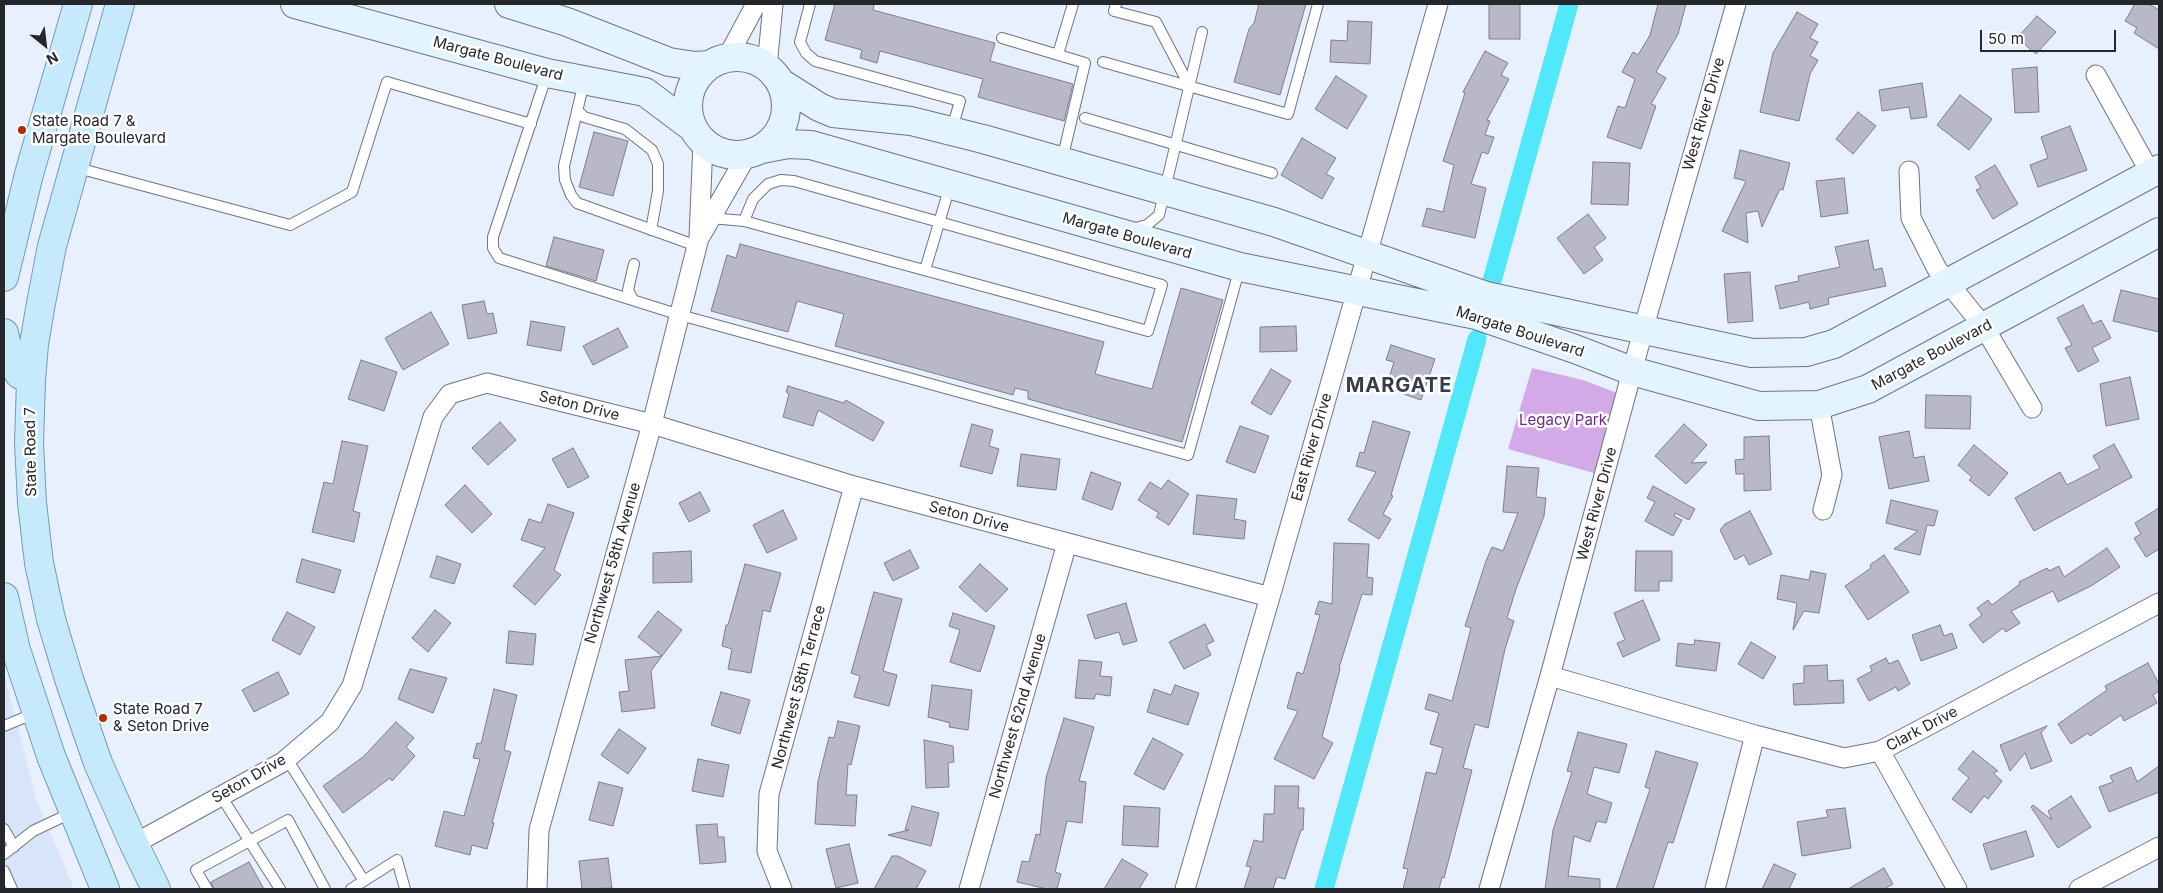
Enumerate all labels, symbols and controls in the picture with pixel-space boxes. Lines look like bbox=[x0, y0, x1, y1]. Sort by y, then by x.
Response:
north arrow bbox=[20, 20, 70, 70]
scale bar bbox=[1983, 20, 2119, 52]
text: 50 m bbox=[1988, 29, 2024, 48]
street label: Margate Boulevard bbox=[431, 33, 565, 85]
text: N bbox=[44, 49, 61, 69]
street label: West River Drive bbox=[1679, 55, 1729, 173]
place label: State Road 7 & Margate Boulevard bbox=[32, 112, 166, 147]
marker: State Road 7 & Margate Boulevard bbox=[16, 124, 28, 136]
street label: Margate Boulevard bbox=[1060, 209, 1194, 263]
street label: Margate Boulevard bbox=[1454, 303, 1586, 361]
street label: Margate Boulevard bbox=[1869, 316, 1995, 394]
district label: MARGATE bbox=[1345, 374, 1453, 398]
street label: Seton Drive bbox=[537, 387, 621, 425]
street label: East River Drive bbox=[1288, 391, 1336, 503]
street label: State Road 7 bbox=[21, 407, 41, 497]
park label: Legacy Park bbox=[1519, 411, 1607, 429]
street label: West River Drive bbox=[1573, 445, 1621, 563]
street label: Northwest 58th Avenue bbox=[581, 480, 645, 646]
street label: Seton Drive bbox=[927, 498, 1011, 536]
street label: Northwest 58th Terrace bbox=[768, 603, 830, 771]
street label: Northwest 62nd Avenue bbox=[986, 631, 1050, 801]
place label: State Road 7 & Seton Drive bbox=[113, 700, 209, 735]
street label: Clark Drive bbox=[1883, 703, 1961, 755]
marker: State Road 7 & Seton Drive bbox=[97, 712, 109, 724]
street label: Seton Drive bbox=[209, 751, 289, 807]

